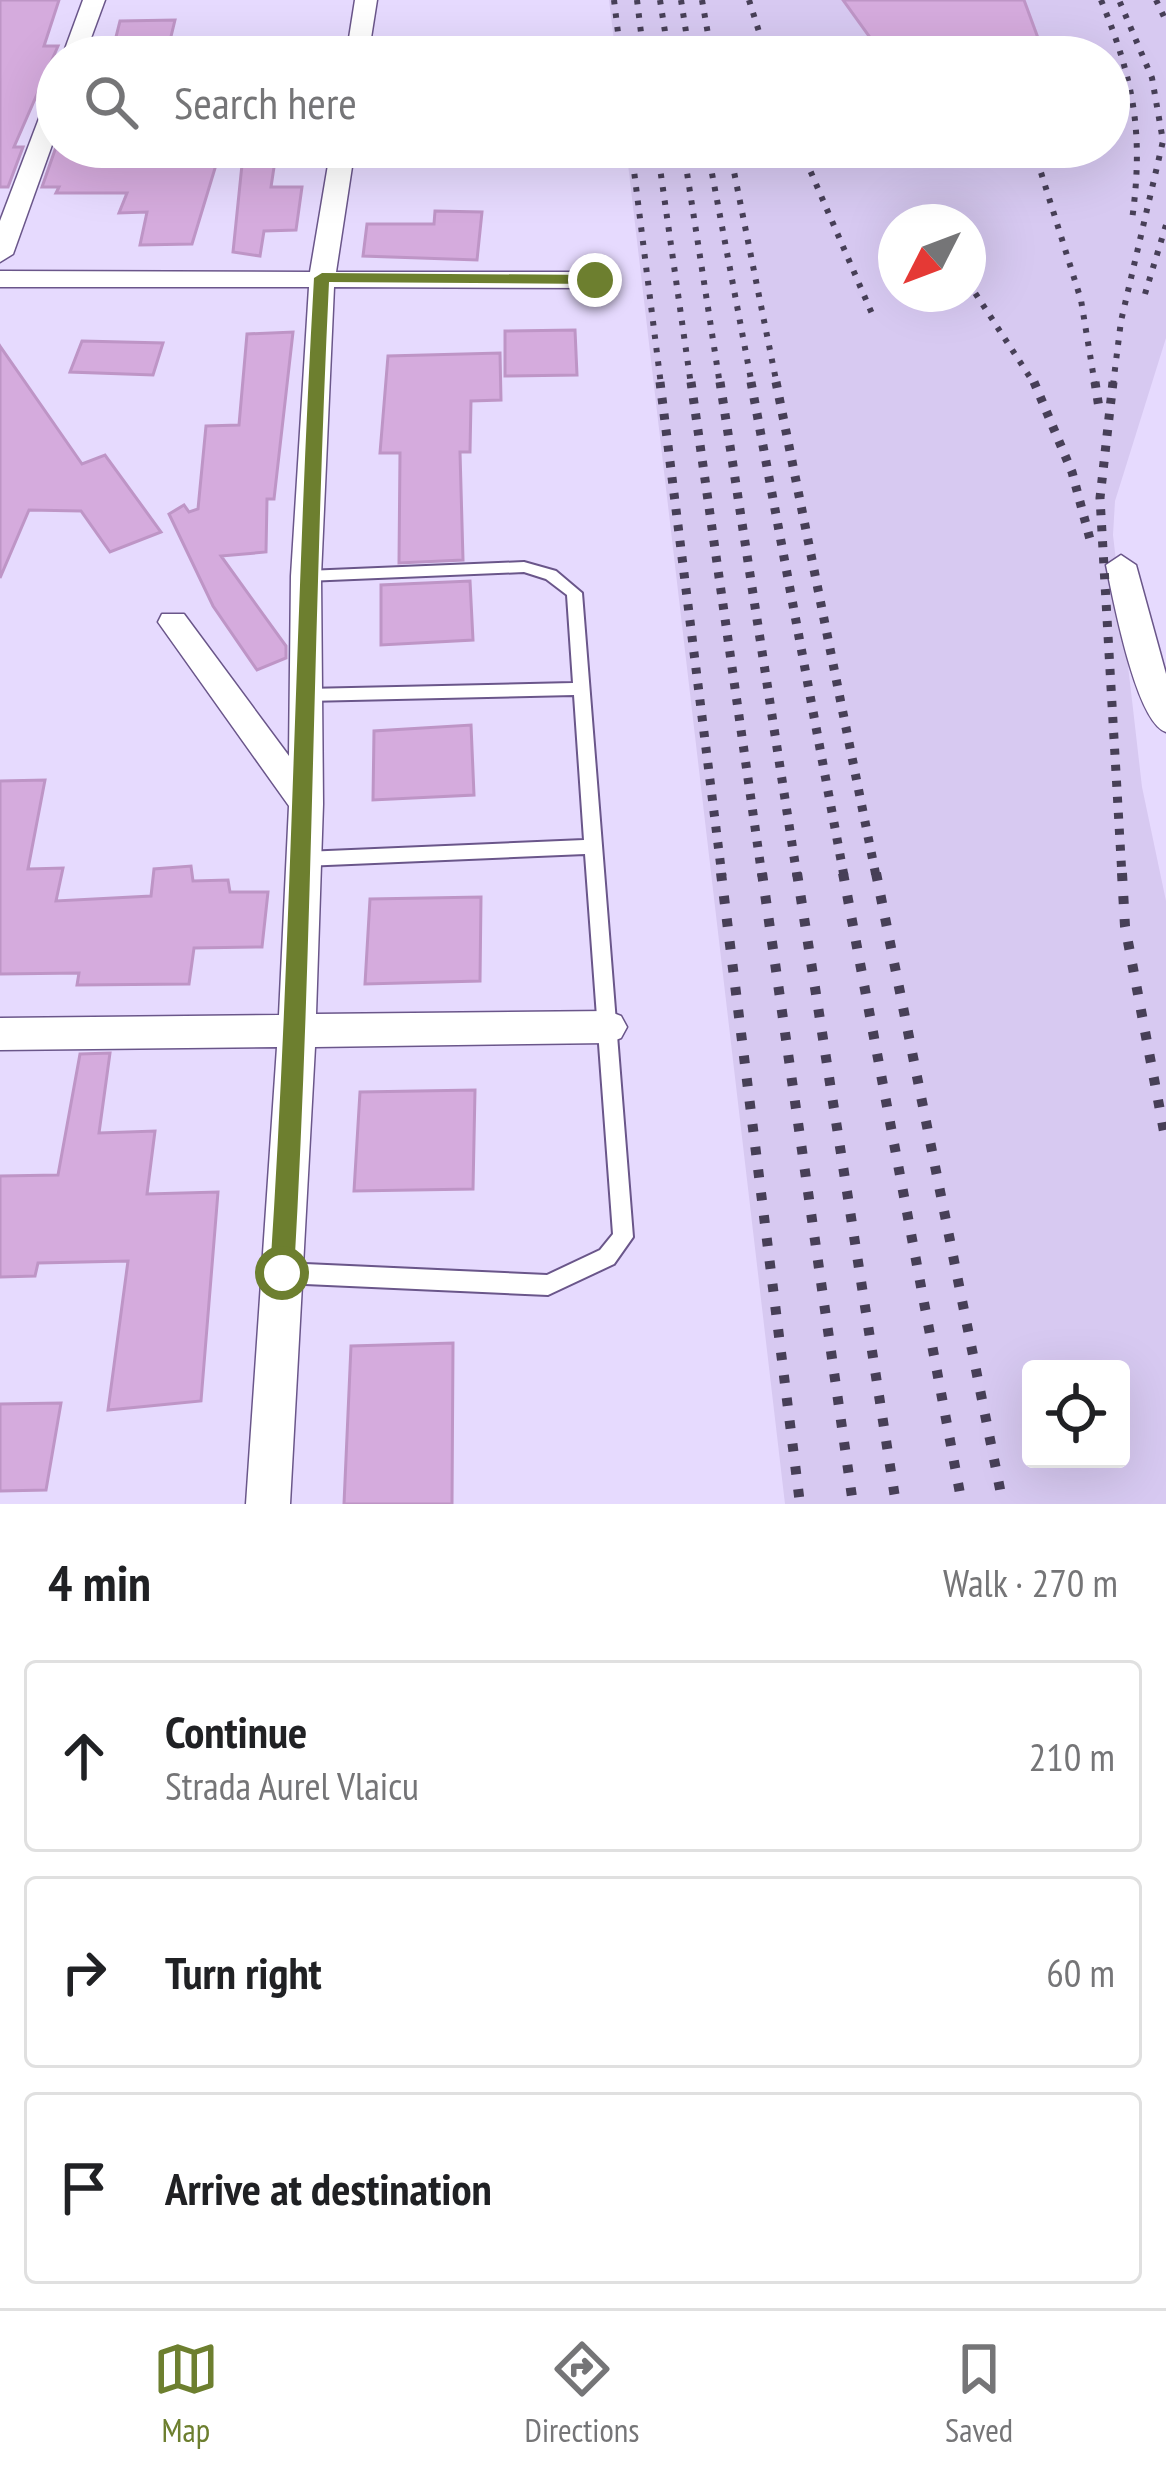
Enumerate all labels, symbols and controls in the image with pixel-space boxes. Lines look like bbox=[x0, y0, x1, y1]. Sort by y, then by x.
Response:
search box bbox=[36, 36, 1130, 168]
icon: search bbox=[78, 69, 144, 135]
text: Search here bbox=[174, 73, 357, 131]
north arrow bbox=[878, 204, 986, 312]
route end bbox=[568, 253, 622, 307]
route start bbox=[255, 1246, 309, 1300]
map controls bbox=[1022, 1360, 1130, 1468]
button: locate bbox=[1022, 1360, 1130, 1468]
text: 4 min bbox=[48, 1549, 151, 1615]
text: Walk · 270 m bbox=[943, 1557, 1118, 1608]
text: Continue bbox=[165, 1702, 307, 1760]
icon: ahead bbox=[51, 1723, 117, 1789]
text: 210 m bbox=[1029, 1731, 1115, 1782]
text: Strada Aurel Vlaicu bbox=[165, 1760, 419, 1811]
icon: right bbox=[51, 1939, 117, 2005]
text: Turn right bbox=[165, 1943, 322, 2001]
text: 60 m bbox=[1046, 1947, 1115, 1998]
icon: arrive bbox=[51, 2155, 117, 2221]
text: Arrive at destination bbox=[165, 2159, 492, 2217]
tab: Map bbox=[153, 2336, 219, 2451]
tab: Directions bbox=[525, 2336, 639, 2451]
tab: Saved bbox=[945, 2336, 1013, 2451]

